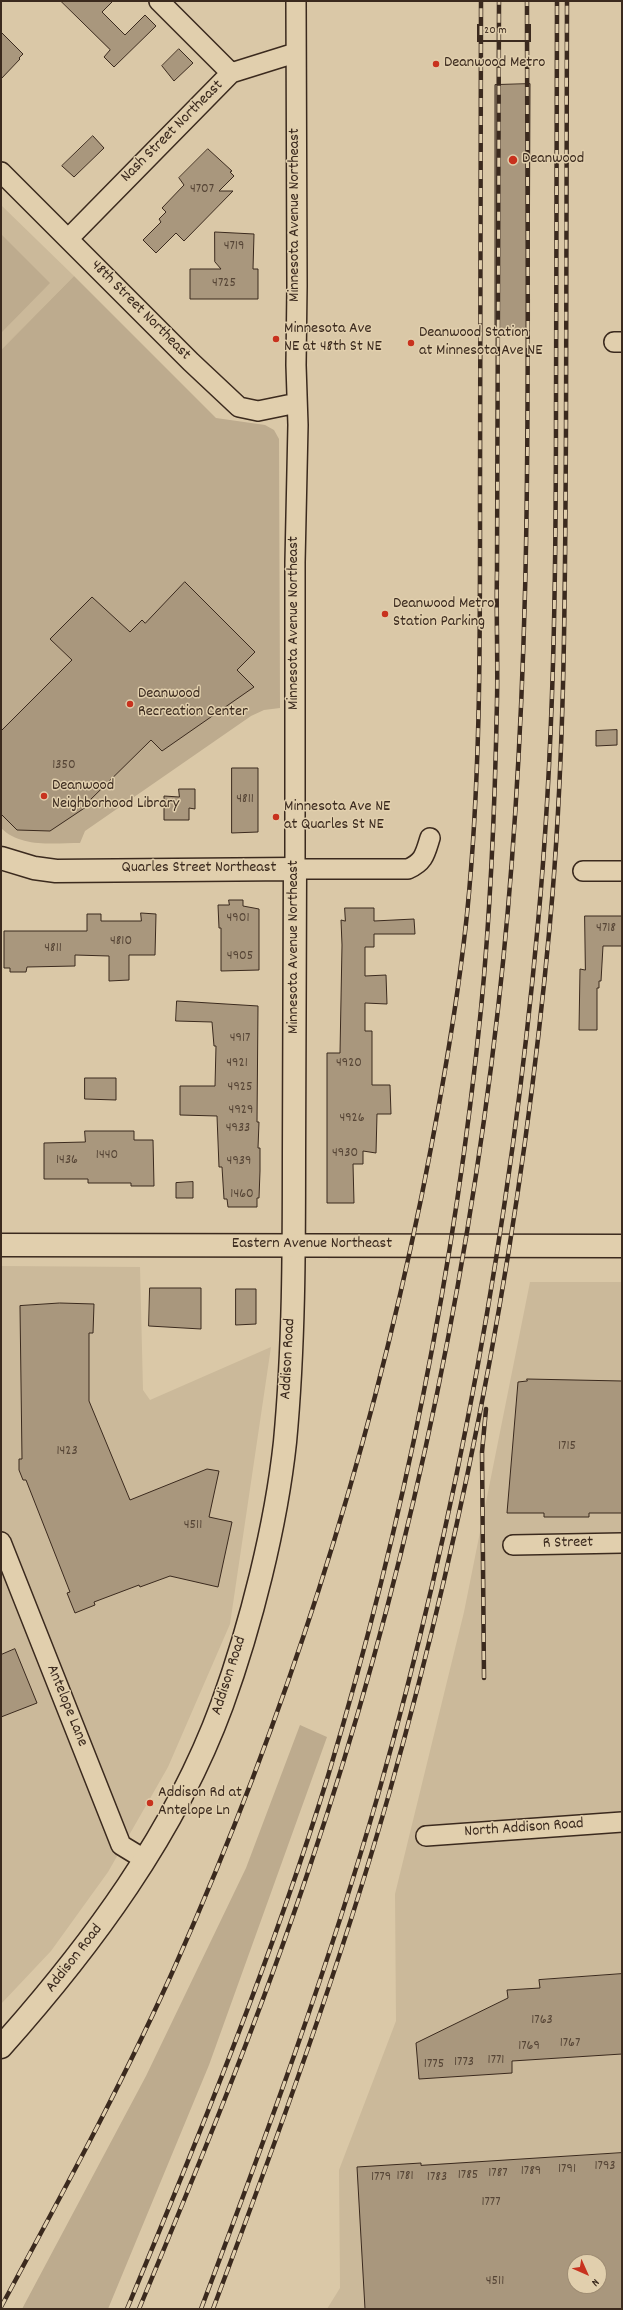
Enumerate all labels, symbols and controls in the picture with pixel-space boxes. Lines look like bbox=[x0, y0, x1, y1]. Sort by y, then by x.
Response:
scale bar bbox=[479, 16, 533, 42]
text: 20 m bbox=[484, 22, 507, 39]
place label: Deanwood Metro bbox=[444, 54, 545, 74]
marker: Deanwood Metro bbox=[431, 59, 441, 69]
street label: Nash Street Northeast bbox=[118, 77, 228, 187]
street label: Minnesota Avenue Northeast bbox=[286, 128, 306, 302]
place label: Deanwood bbox=[522, 150, 584, 170]
marker: Deanwood bbox=[507, 154, 519, 166]
house number: 4707 bbox=[190, 182, 214, 198]
house number: 4719 bbox=[224, 239, 244, 255]
street label: 48th Street Northeast bbox=[86, 257, 194, 365]
house number: 4725 bbox=[212, 276, 236, 292]
place label: Minnesota Ave NE at 48th St NE bbox=[284, 320, 382, 358]
place label: Deanwood Station at Minnesota Ave NE bbox=[419, 324, 542, 362]
marker: Minnesota Ave NE at 48th St NE bbox=[271, 334, 281, 344]
marker: Deanwood Station at Minnesota Ave NE bbox=[406, 338, 416, 348]
street label: Minnesota Avenue Northeast bbox=[285, 536, 305, 710]
place label: Deanwood Metro Station Parking bbox=[393, 595, 494, 633]
marker: Deanwood Metro Station Parking bbox=[380, 609, 390, 619]
place label: Deanwood Recreation Center bbox=[138, 685, 248, 723]
marker: Deanwood Recreation Center bbox=[125, 699, 135, 709]
house number: 1350 bbox=[52, 758, 76, 774]
place label: Deanwood Neighborhood Library bbox=[52, 777, 179, 815]
marker: Deanwood Neighborhood Library bbox=[39, 791, 49, 801]
house number: 4811 bbox=[236, 792, 254, 808]
place label: Minnesota Ave NE at Quarles St NE bbox=[284, 798, 390, 836]
marker: Minnesota Ave NE at Quarles St NE bbox=[271, 812, 281, 822]
street label: Quarles Street Northeast bbox=[122, 859, 276, 879]
street label: Minnesota Avenue Northeast bbox=[285, 860, 305, 1034]
house number: 4901 bbox=[227, 911, 249, 927]
house number: 4718 bbox=[596, 921, 616, 937]
house number: 4810 bbox=[110, 934, 132, 950]
house number: 4811 bbox=[44, 941, 62, 957]
house number: 4905 bbox=[227, 949, 253, 965]
house number: 4917 bbox=[230, 1031, 250, 1047]
house number: 4921 bbox=[226, 1056, 248, 1072]
house number: 4920 bbox=[336, 1056, 362, 1072]
house number: 4925 bbox=[228, 1080, 252, 1096]
house number: 4929 bbox=[229, 1103, 253, 1119]
house number: 4926 bbox=[339, 1111, 365, 1127]
house number: 4933 bbox=[226, 1121, 250, 1137]
house number: 4930 bbox=[332, 1146, 358, 1162]
house number: 1440 bbox=[96, 1148, 118, 1164]
house number: 1436 bbox=[56, 1153, 78, 1169]
house number: 4939 bbox=[227, 1154, 251, 1170]
house number: 1460 bbox=[230, 1187, 254, 1203]
street label: Eastern Avenue Northeast bbox=[232, 1235, 392, 1255]
street label: Addison Road bbox=[277, 1318, 301, 1400]
house number: 1715 bbox=[558, 1439, 576, 1455]
house number: 1423 bbox=[56, 1444, 78, 1460]
house number: 4511 bbox=[184, 1518, 202, 1534]
street label: R Street bbox=[543, 1534, 593, 1554]
street label: Addison Road bbox=[208, 1634, 252, 1718]
street label: Antelope Lane bbox=[41, 1662, 91, 1750]
place label: Addison Rd at Antelope Ln bbox=[158, 1784, 242, 1822]
marker: Addison Rd at Antelope Ln bbox=[145, 1798, 155, 1808]
street label: North Addison Road bbox=[464, 1815, 584, 1843]
street label: Addison Road bbox=[42, 1921, 108, 1997]
house number: 1763 bbox=[531, 2013, 553, 2029]
house number: 1767 bbox=[560, 2036, 580, 2052]
house number: 1769 bbox=[518, 2039, 540, 2055]
house number: 1771 bbox=[488, 2053, 504, 2069]
house number: 1773 bbox=[454, 2055, 474, 2071]
house number: 1775 bbox=[424, 2057, 444, 2073]
house number: 1793 bbox=[594, 2159, 616, 2175]
house number: 1791 bbox=[558, 2162, 576, 2178]
house number: 1789 bbox=[521, 2164, 541, 2180]
house number: 1787 bbox=[488, 2166, 508, 2182]
house number: 1785 bbox=[458, 2168, 478, 2184]
house number: 1781 bbox=[396, 2169, 414, 2185]
house number: 1779 bbox=[371, 2170, 391, 2186]
house number: 1783 bbox=[427, 2170, 447, 2186]
house number: 1777 bbox=[481, 2195, 501, 2211]
north arrow bbox=[567, 2254, 607, 2294]
house number: 4511 bbox=[486, 2274, 504, 2290]
text: N bbox=[587, 2274, 602, 2289]

